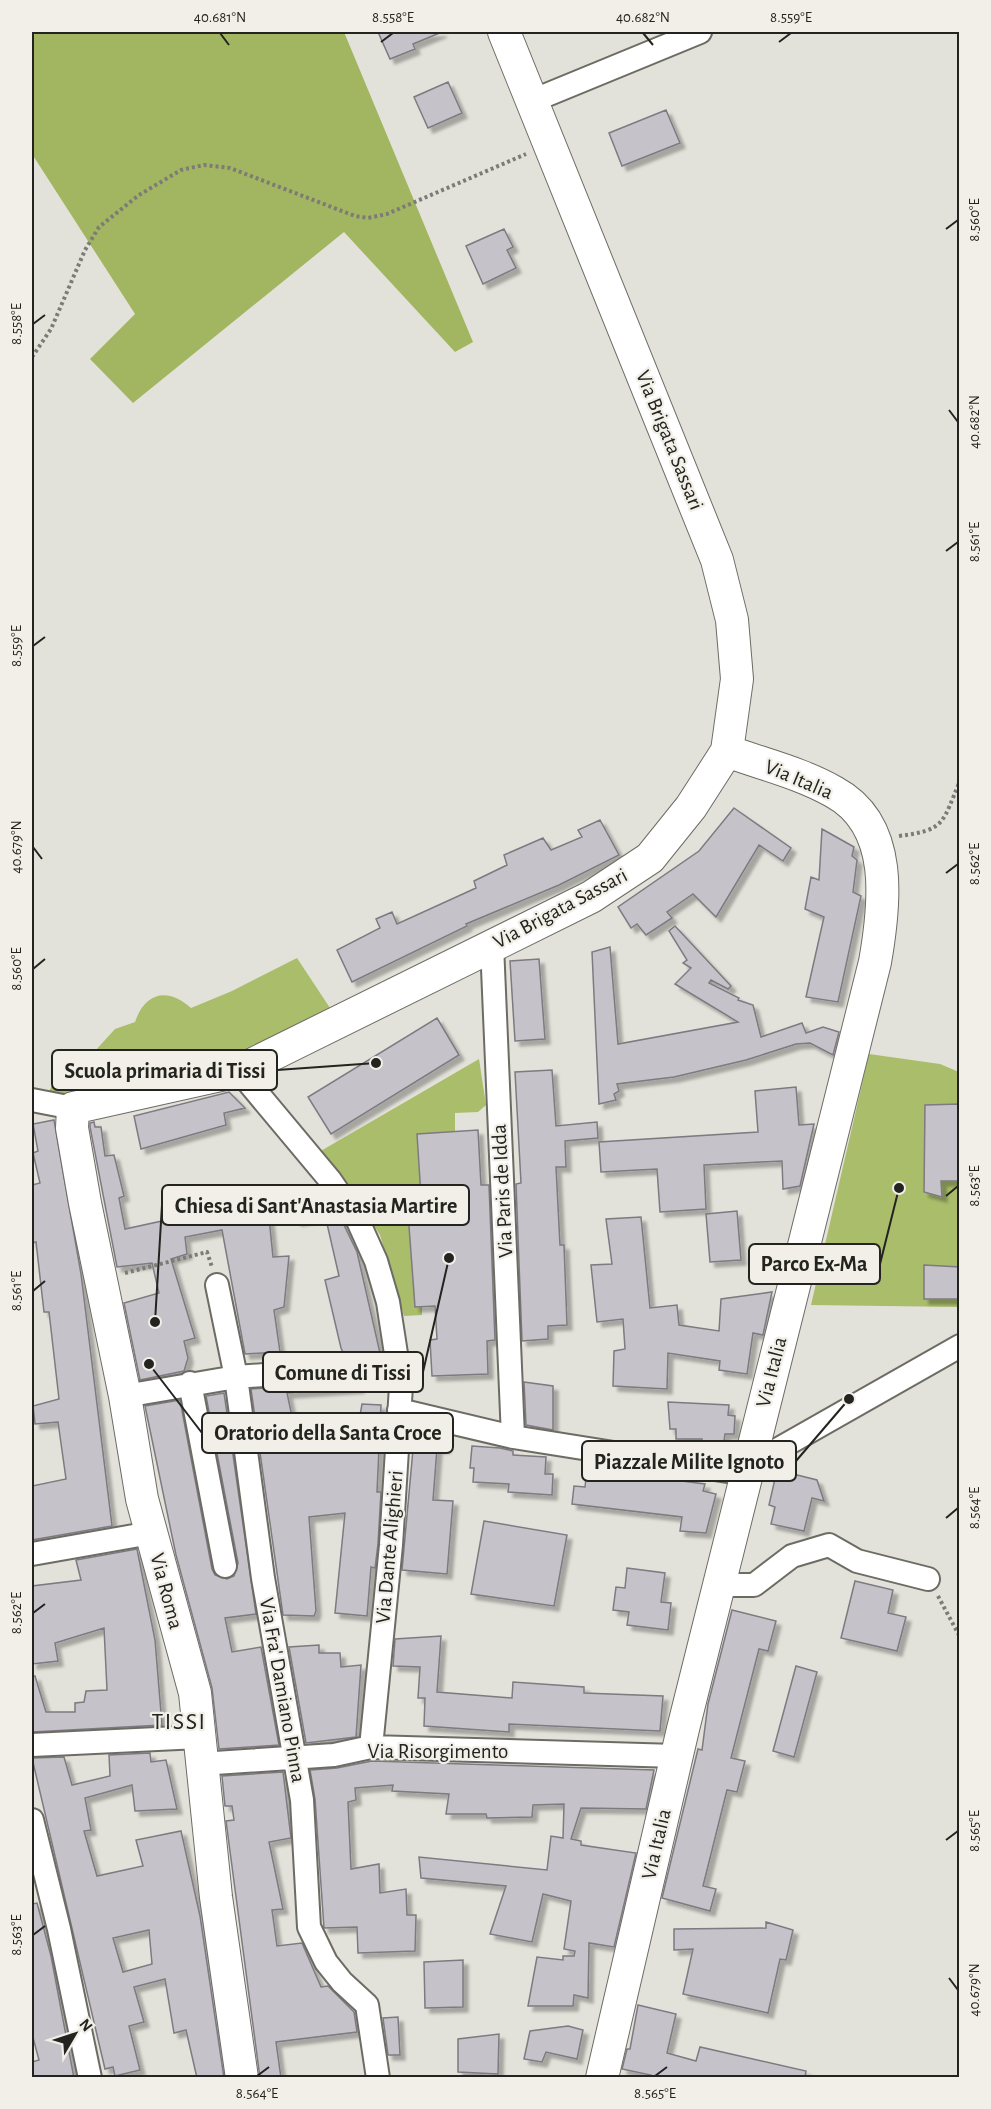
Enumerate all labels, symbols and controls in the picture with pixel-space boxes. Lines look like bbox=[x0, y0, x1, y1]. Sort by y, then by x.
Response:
text: 40.681°N bbox=[194, 10, 246, 25]
text: 8.558°E bbox=[372, 10, 414, 25]
text: 40.682°N bbox=[616, 10, 670, 25]
text: 8.559°E bbox=[770, 10, 812, 25]
text: 8.560°E bbox=[967, 198, 982, 242]
text: 8.558°E bbox=[9, 303, 24, 345]
street label: Via Brigata Sassari bbox=[632, 367, 707, 513]
text: 40.682°N bbox=[967, 395, 982, 449]
text: 8.561°E bbox=[967, 522, 982, 562]
text: 8.559°E bbox=[9, 625, 24, 667]
street label: Via Italia bbox=[762, 756, 836, 803]
text: 40.679°N bbox=[9, 820, 24, 874]
text: 8.562°E bbox=[967, 843, 982, 885]
street label: Via Brigata Sassari bbox=[490, 864, 631, 953]
text: 8.560°E bbox=[9, 947, 24, 991]
callout: Scuola primaria di Tissi bbox=[52, 1050, 277, 1090]
text: Scuola primaria di Tissi bbox=[64, 1060, 266, 1082]
street label: Via Paris de Idda bbox=[488, 1123, 516, 1258]
text: 8.563°E bbox=[967, 1165, 982, 1207]
callout: Chiesa di Sant'Anastasia Martire bbox=[162, 1185, 469, 1225]
text: Chiesa di Sant'Anastasia Martire bbox=[175, 1195, 457, 1217]
callout: Parco Ex-Ma bbox=[749, 1244, 880, 1284]
text: Parco Ex-Ma bbox=[761, 1253, 868, 1275]
text: 8.561°E bbox=[9, 1271, 24, 1311]
street label: Via Italia bbox=[753, 1334, 790, 1410]
callout: Comune di Tissi bbox=[263, 1352, 423, 1392]
text: Comune di Tissi bbox=[275, 1362, 411, 1384]
callout: Oratorio della Santa Croce bbox=[202, 1413, 453, 1453]
text: Oratorio della Santa Croce bbox=[214, 1422, 442, 1444]
callout: Piazzale Milite Ignoto bbox=[582, 1441, 796, 1481]
text: Piazzale Milite Ignoto bbox=[594, 1451, 784, 1473]
street label: Via Dante Alighieri bbox=[372, 1470, 407, 1625]
text: 8.564°E bbox=[967, 1487, 982, 1529]
street label: Via Roma bbox=[146, 1551, 187, 1632]
text: 8.562°E bbox=[9, 1592, 24, 1634]
street label: Via Fra' Damiano Pinna bbox=[256, 1596, 309, 1784]
district label: TISSI bbox=[152, 1710, 206, 1734]
street label: Via Risorgimento bbox=[368, 1741, 508, 1762]
street label: Via Italia bbox=[638, 1806, 675, 1881]
text: 8.565°E bbox=[967, 1810, 982, 1852]
text: 8.563°E bbox=[9, 1914, 24, 1956]
text: 40.679°N bbox=[967, 1963, 982, 2017]
north arrow bbox=[45, 2004, 105, 2064]
text: N bbox=[76, 2016, 96, 2035]
text: 8.564°E bbox=[236, 2086, 278, 2101]
text: 8.565°E bbox=[634, 2086, 676, 2101]

